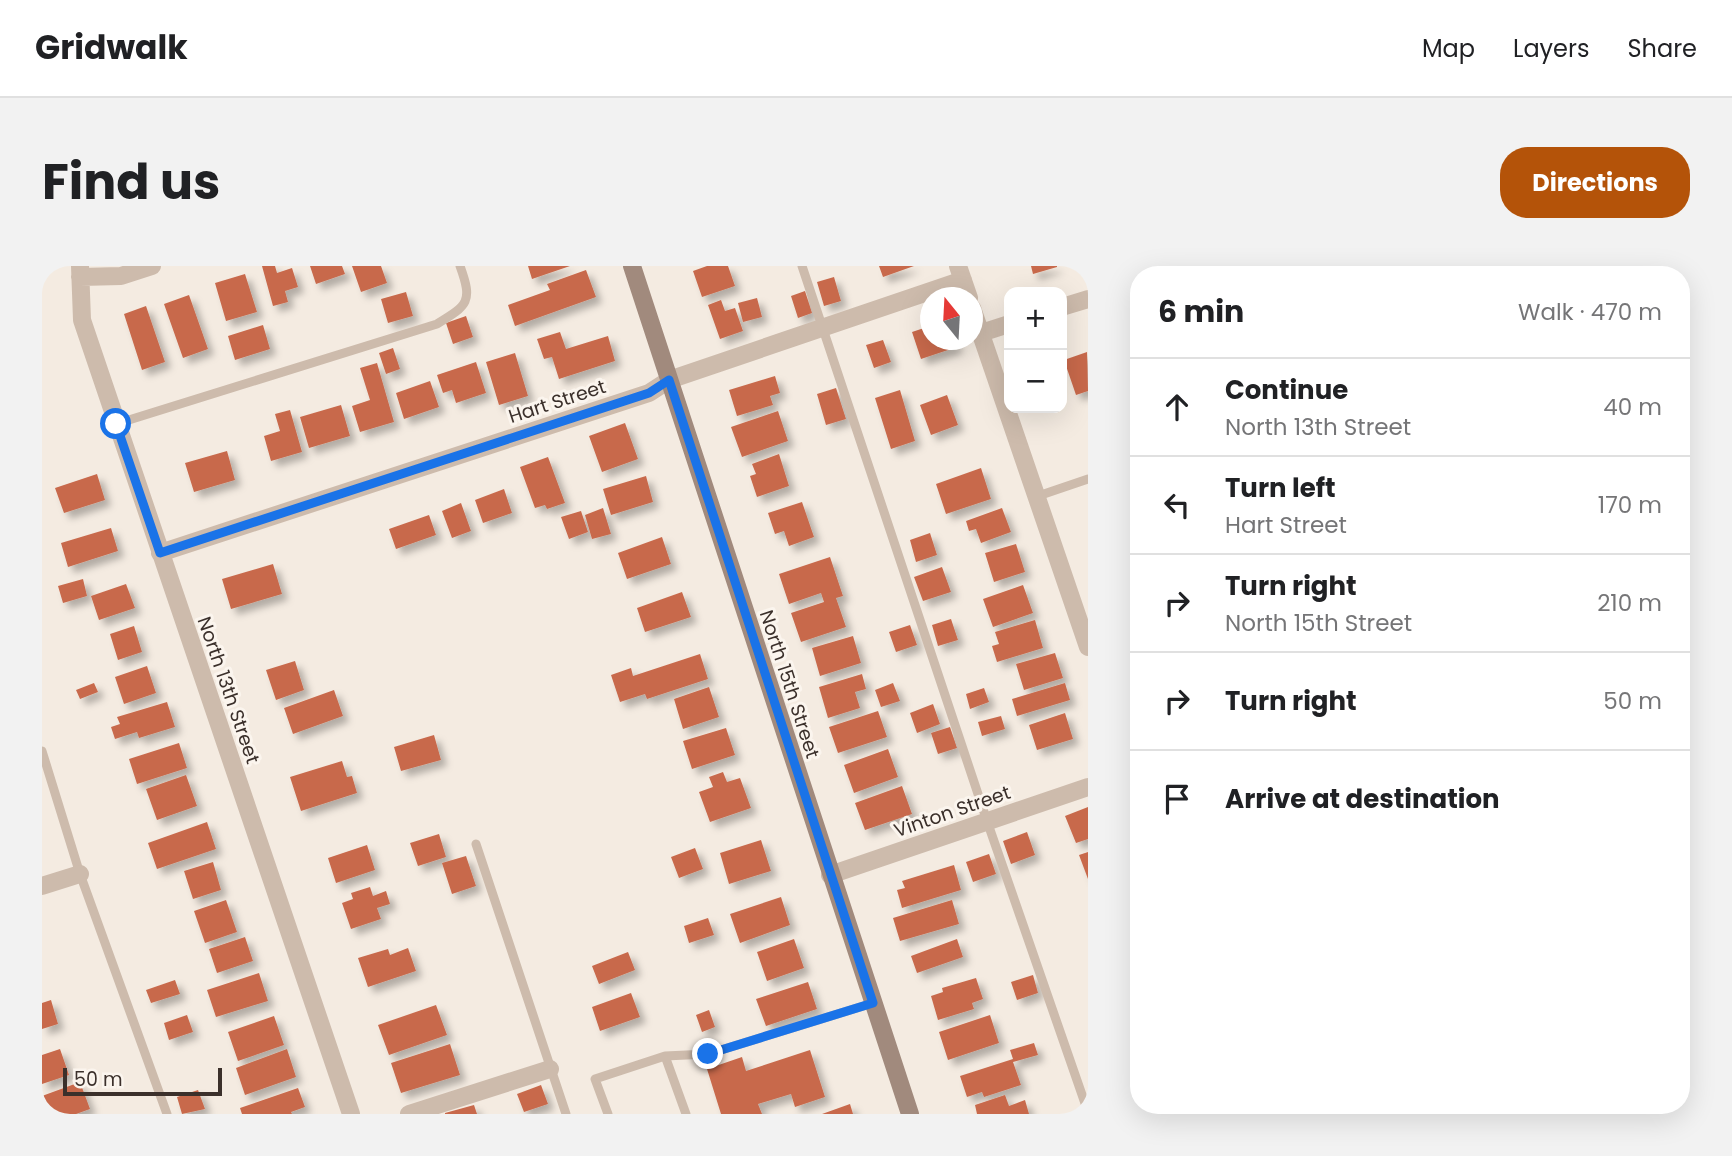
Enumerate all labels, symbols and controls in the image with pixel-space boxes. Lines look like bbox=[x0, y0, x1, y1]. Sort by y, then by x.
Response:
text: Gridwalk bbox=[35, 24, 188, 71]
text: Map bbox=[1422, 32, 1475, 65]
text: Layers bbox=[1513, 32, 1589, 65]
text: Share bbox=[1627, 32, 1697, 65]
button: Directions bbox=[1500, 147, 1690, 218]
text: Find us bbox=[42, 148, 220, 216]
north arrow bbox=[920, 287, 983, 350]
map controls bbox=[1004, 287, 1067, 413]
button: + bbox=[1004, 287, 1067, 350]
text: 6 min bbox=[1158, 290, 1244, 333]
text: Walk · 470 m bbox=[1518, 296, 1662, 328]
button: − bbox=[1004, 350, 1067, 413]
text: Continue bbox=[1225, 372, 1348, 408]
street label: Hart Street bbox=[505, 373, 609, 430]
icon: ahead bbox=[1158, 388, 1196, 426]
text: 40 m bbox=[1603, 391, 1662, 423]
route start bbox=[100, 408, 131, 439]
text: North 13th Street bbox=[1225, 411, 1411, 443]
text: Turn left bbox=[1225, 470, 1336, 506]
icon: left bbox=[1158, 486, 1196, 524]
text: 170 m bbox=[1598, 489, 1662, 521]
text: Hart Street bbox=[1225, 509, 1347, 541]
text: Turn right bbox=[1225, 568, 1357, 604]
icon: right bbox=[1158, 584, 1196, 622]
text: 210 m bbox=[1597, 587, 1662, 619]
street label: North 15th Street bbox=[753, 606, 826, 762]
text: North 15th Street bbox=[1225, 607, 1412, 639]
street label: North 13th Street bbox=[191, 613, 266, 767]
icon: right bbox=[1158, 682, 1196, 720]
text: Turn right bbox=[1225, 683, 1357, 719]
text: 50 m bbox=[1603, 685, 1662, 717]
street label: Vinton Street bbox=[890, 779, 1014, 844]
icon: arrive bbox=[1158, 780, 1196, 818]
text: Arrive at destination bbox=[1225, 781, 1500, 817]
route end bbox=[692, 1038, 723, 1069]
scale bar bbox=[63, 1065, 222, 1097]
text: 50 m bbox=[74, 1066, 123, 1093]

